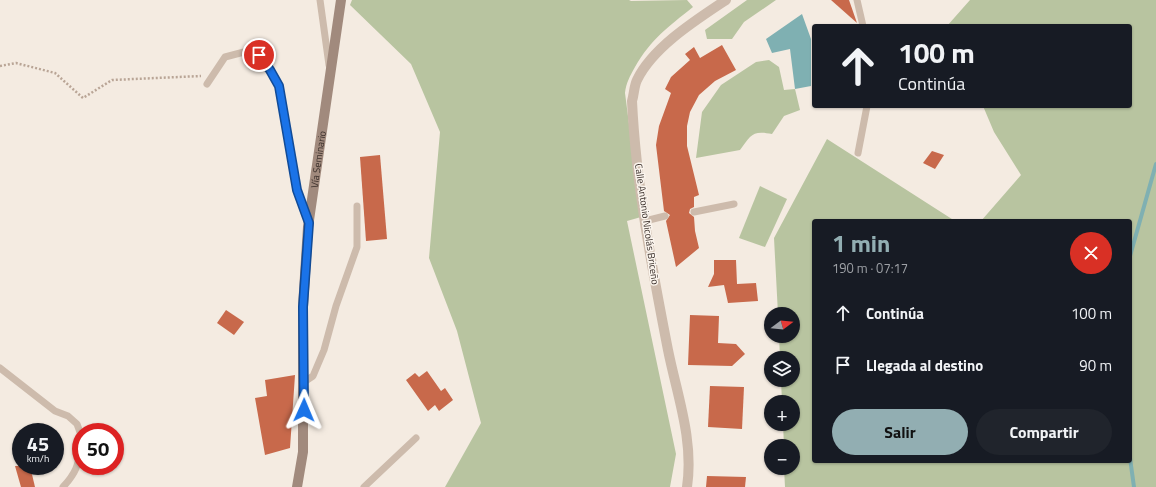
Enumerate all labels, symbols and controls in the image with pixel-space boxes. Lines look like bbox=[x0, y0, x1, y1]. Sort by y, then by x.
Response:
text: 100 m bbox=[898, 31, 975, 74]
pin bbox=[242, 38, 276, 72]
icon: ahead bbox=[832, 40, 884, 92]
icon: arrive bbox=[248, 44, 270, 66]
text: Continúa bbox=[898, 70, 965, 97]
street label: Vía Seminario bbox=[306, 130, 329, 189]
street label: Calle Antonio Nicolás Briceño bbox=[631, 163, 663, 285]
text: 1 min bbox=[832, 225, 890, 261]
button: close bbox=[1070, 232, 1112, 274]
text: 190 m · 07:17 bbox=[832, 258, 908, 278]
icon: ahead bbox=[832, 302, 854, 324]
text: Continúa bbox=[866, 302, 924, 325]
text: 100 m bbox=[1071, 302, 1112, 325]
north arrow bbox=[764, 307, 800, 343]
map controls bbox=[764, 307, 800, 475]
button: layers bbox=[764, 351, 800, 387]
icon: arrive bbox=[832, 354, 854, 376]
text: Llegada al destino bbox=[866, 354, 983, 377]
text: 90 m bbox=[1079, 354, 1112, 377]
position arrow bbox=[283, 389, 325, 431]
button: + bbox=[764, 395, 800, 431]
button: Salir bbox=[832, 409, 968, 455]
button: Compartir bbox=[976, 409, 1112, 455]
speed limit sign: 50 bbox=[72, 423, 124, 475]
text: 45 bbox=[27, 428, 49, 459]
button: − bbox=[764, 439, 800, 475]
text: km/h bbox=[27, 451, 49, 466]

